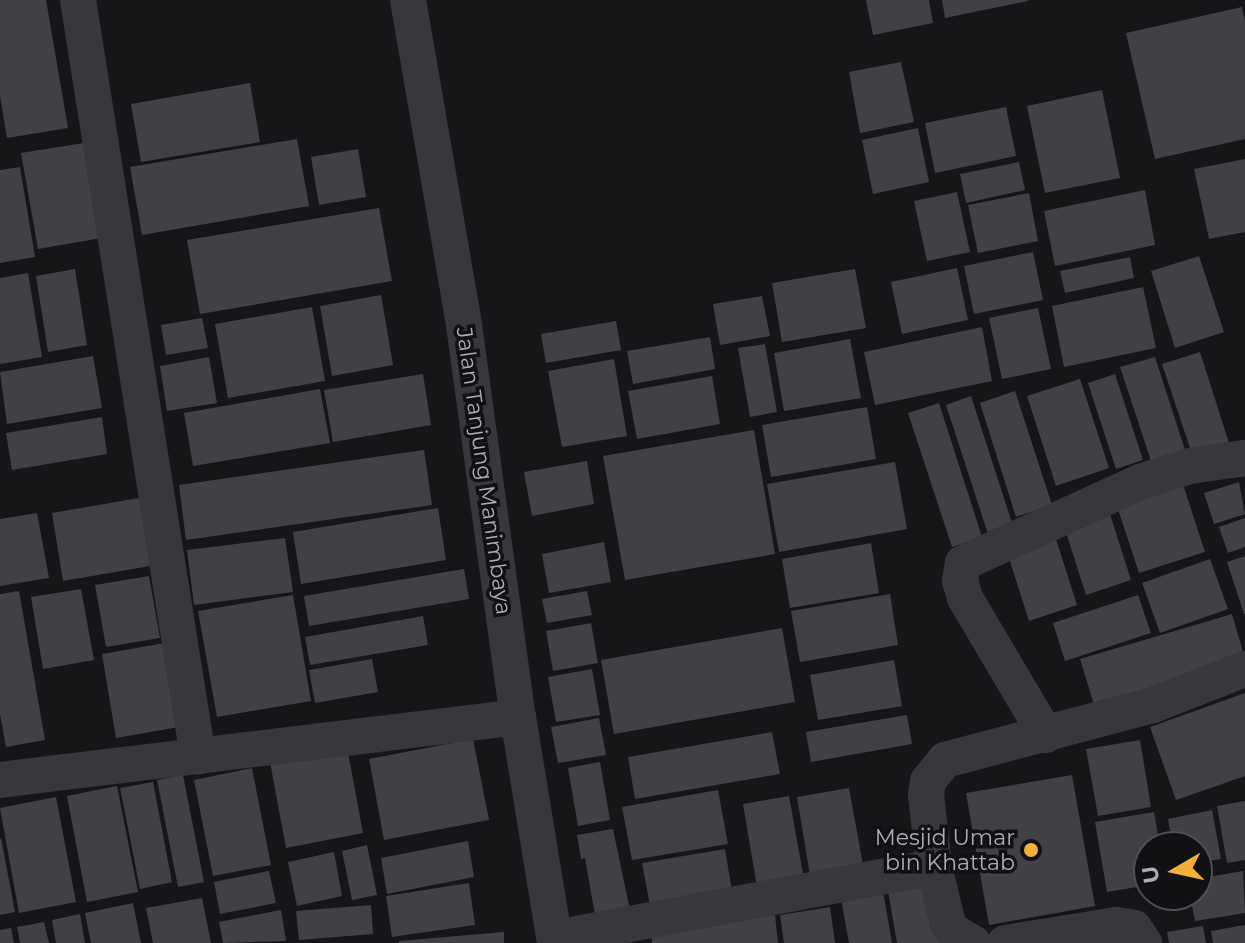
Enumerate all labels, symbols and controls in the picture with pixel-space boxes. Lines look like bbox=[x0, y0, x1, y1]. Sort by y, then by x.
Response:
street label: Jalan Tanjung Manimbaya bbox=[451, 326, 517, 616]
place label: Mesjid Umar bin Khattab bbox=[875, 824, 1015, 876]
north arrow bbox=[1133, 831, 1213, 911]
marker: Mesjid Umar bin Khattab bbox=[1022, 841, 1040, 859]
text: U bbox=[1136, 864, 1165, 885]

